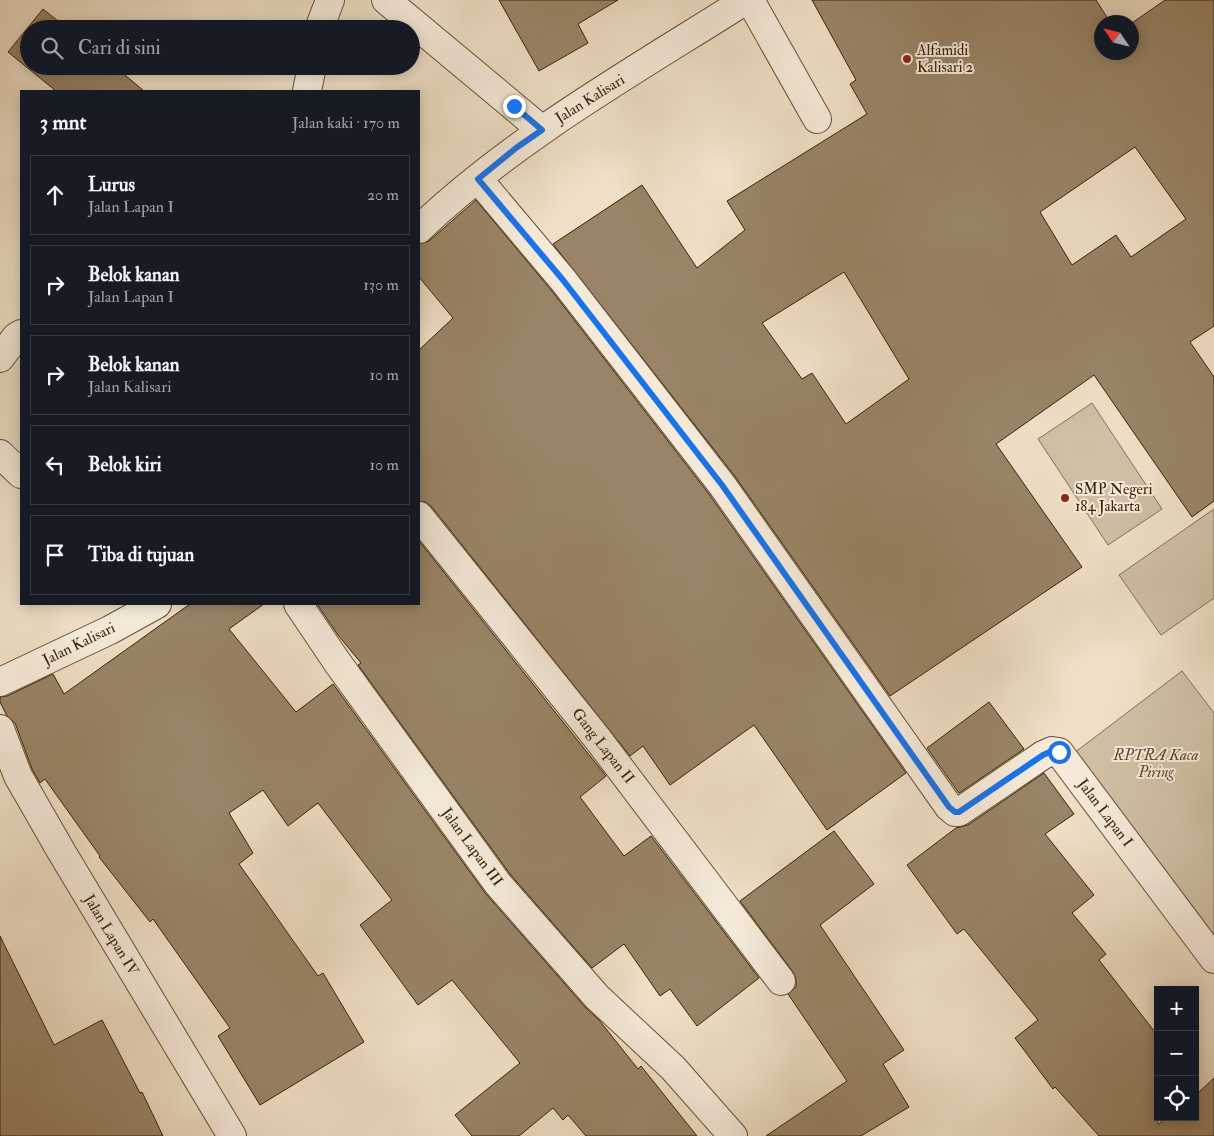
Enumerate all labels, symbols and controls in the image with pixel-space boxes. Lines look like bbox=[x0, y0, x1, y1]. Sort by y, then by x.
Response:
north arrow bbox=[1094, 15, 1139, 60]
search box bbox=[20, 20, 420, 75]
icon: search bbox=[38, 34, 66, 62]
text: Cari di sini bbox=[78, 36, 161, 60]
place label: Alfamidi Kalisari 2 bbox=[916, 41, 974, 77]
marker: Alfamidi Kalisari 2 bbox=[901, 53, 913, 65]
street label: Jalan Kalisari bbox=[551, 70, 629, 129]
route end bbox=[503, 95, 526, 118]
text: 3 mnt bbox=[40, 109, 86, 136]
text: Jalan kaki · 170 m bbox=[292, 113, 400, 133]
text: Lurus bbox=[88, 173, 135, 197]
icon: ahead bbox=[41, 181, 69, 209]
text: 20 m bbox=[367, 185, 399, 205]
text: Jalan Lapan I bbox=[88, 197, 174, 217]
text: Belok kanan bbox=[88, 263, 179, 287]
icon: right bbox=[41, 271, 69, 299]
text: 130 m bbox=[363, 275, 399, 295]
text: Jalan Lapan I bbox=[88, 287, 174, 307]
text: Belok kanan bbox=[88, 353, 179, 377]
icon: right bbox=[41, 361, 69, 389]
text: 10 m bbox=[369, 365, 399, 385]
text: Jalan Kalisari bbox=[88, 377, 171, 397]
icon: left bbox=[41, 451, 69, 479]
text: Belok kiri bbox=[88, 453, 162, 477]
text: 10 m bbox=[369, 455, 399, 475]
place label: SMP Negeri 184 Jakarta bbox=[1075, 480, 1152, 517]
marker: SMP Negeri 184 Jakarta bbox=[1059, 492, 1071, 504]
icon: arrive bbox=[41, 541, 69, 569]
text: Tiba di tujuan bbox=[88, 543, 194, 567]
street label: Jalan Kalisari bbox=[39, 618, 119, 671]
street label: Gang Lapan II bbox=[567, 704, 638, 788]
route start bbox=[1048, 741, 1071, 764]
park label: RPTRA Kaca Piring bbox=[1112, 746, 1199, 782]
street label: Jalan Lapan I bbox=[1072, 774, 1137, 851]
street label: Jalan Lapan III bbox=[436, 803, 507, 891]
street label: Jalan Lapan IV bbox=[78, 890, 143, 981]
map controls bbox=[1154, 986, 1199, 1121]
button: + bbox=[1154, 986, 1199, 1031]
button: − bbox=[1154, 1031, 1199, 1076]
button: locate bbox=[1154, 1076, 1199, 1121]

